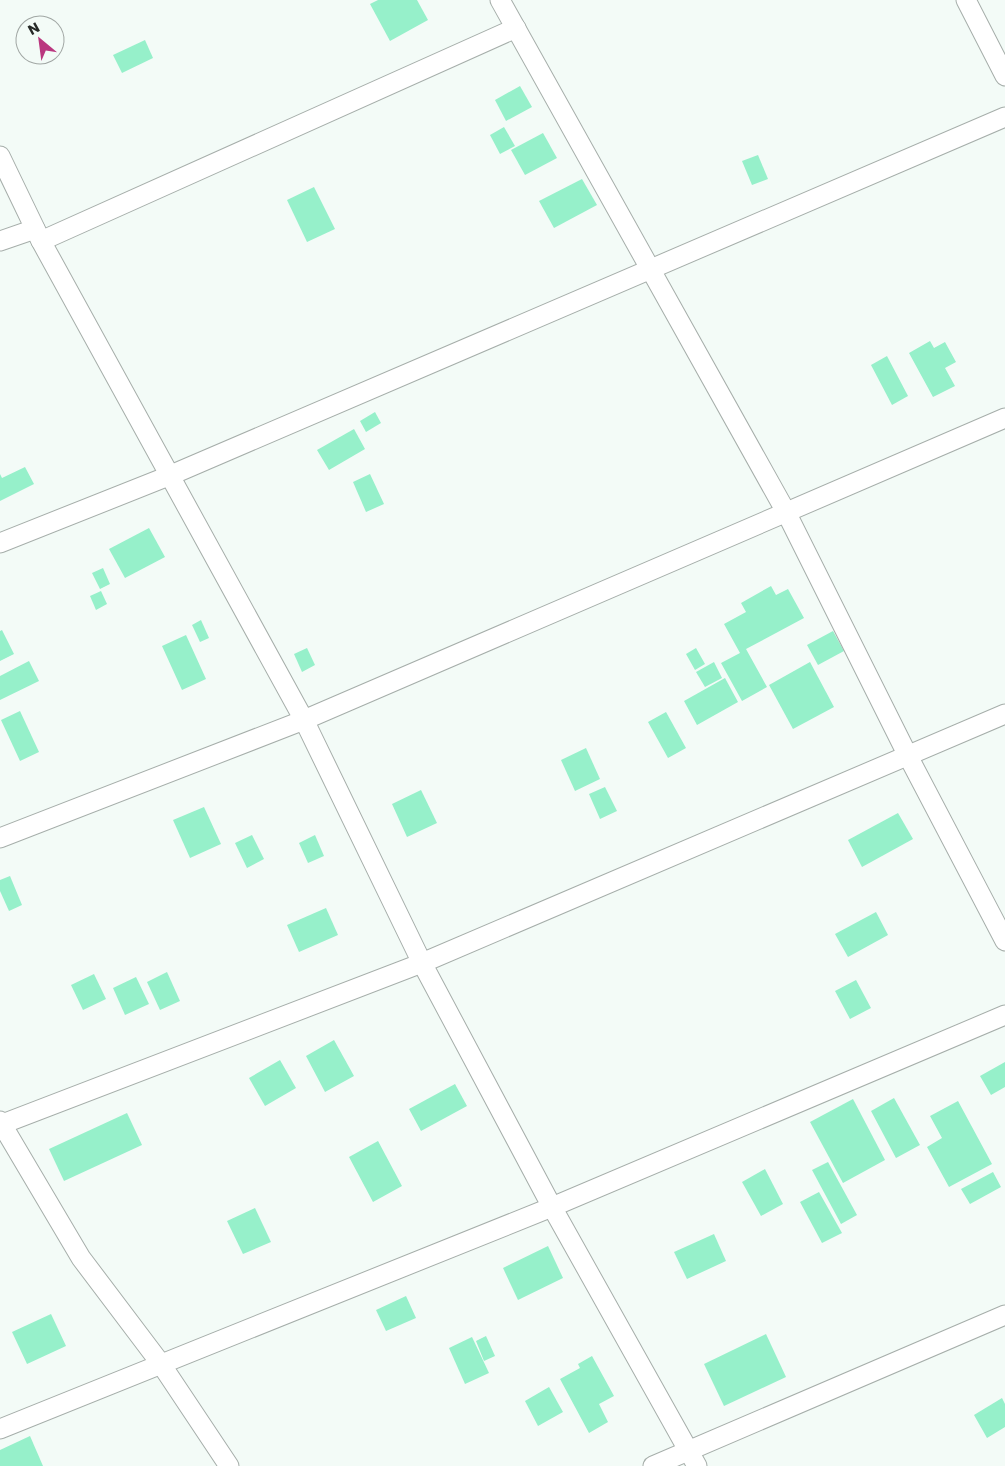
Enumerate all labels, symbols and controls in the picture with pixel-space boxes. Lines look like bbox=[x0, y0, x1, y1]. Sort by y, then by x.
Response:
north arrow bbox=[15, 15, 65, 65]
text: N bbox=[24, 17, 43, 40]

